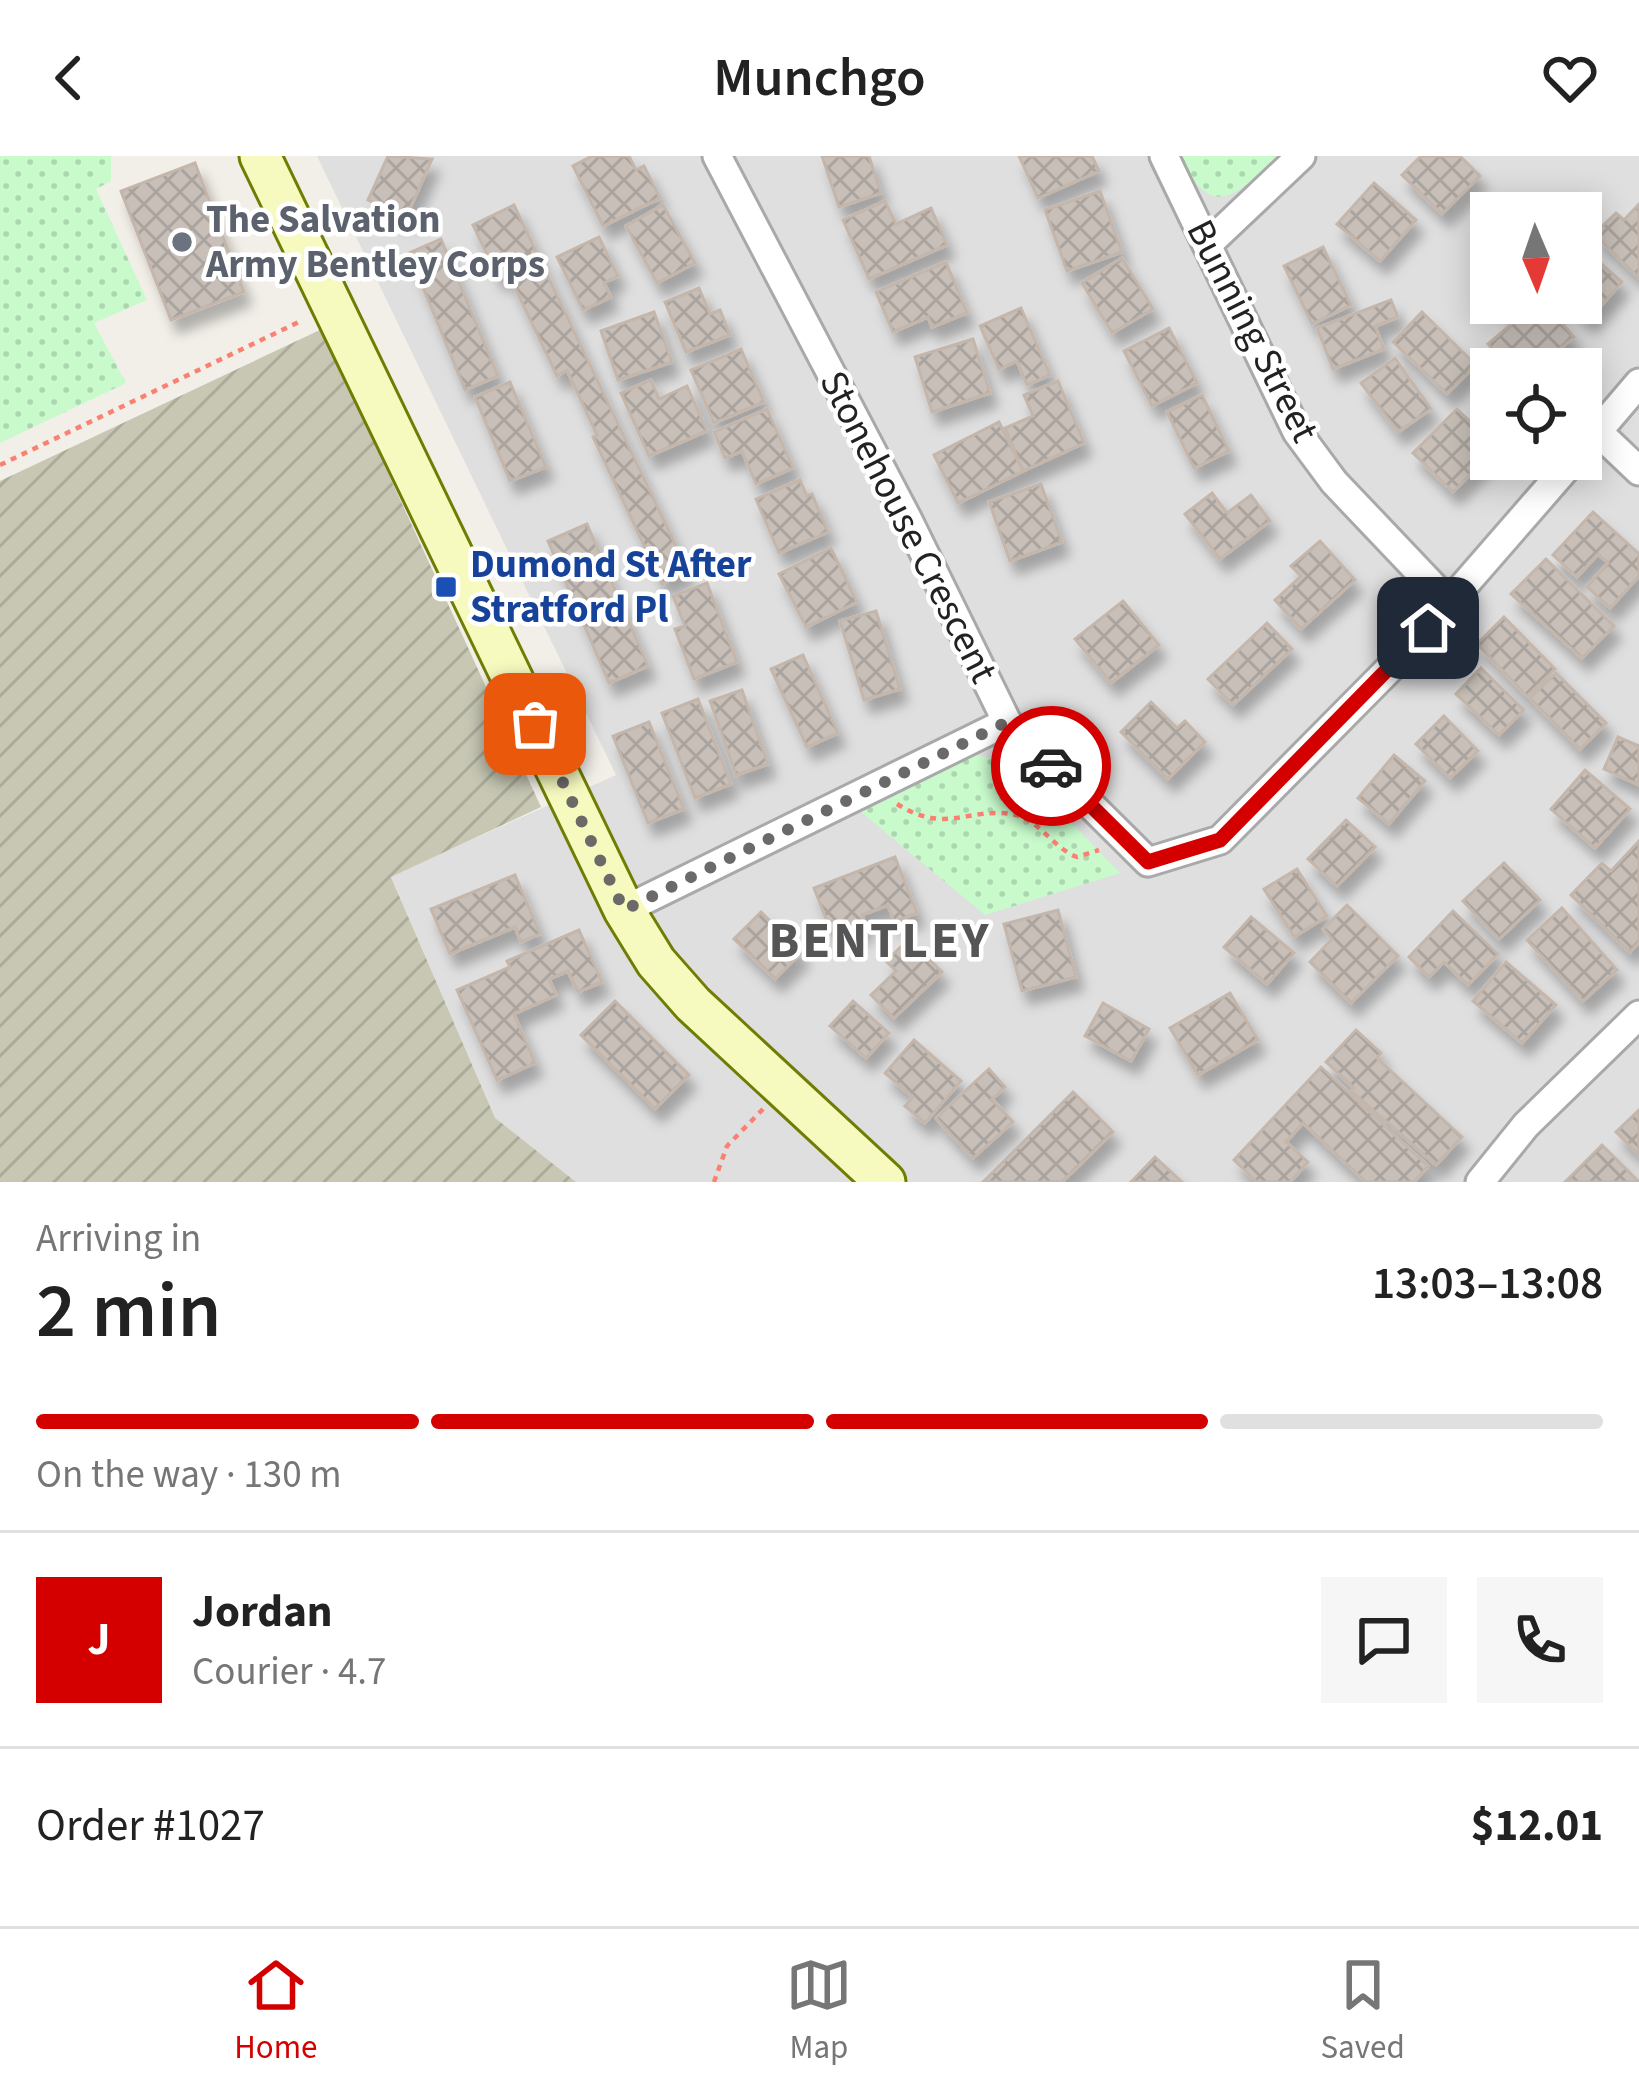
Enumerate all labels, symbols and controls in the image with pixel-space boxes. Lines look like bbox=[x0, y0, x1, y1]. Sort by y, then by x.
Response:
text: Munchgo bbox=[713, 40, 926, 117]
icon: back bbox=[36, 45, 102, 111]
icon: heart bbox=[1537, 45, 1603, 111]
place label: The Salvation Army Bentley Corps bbox=[205, 192, 545, 293]
north arrow bbox=[1470, 192, 1602, 324]
map controls bbox=[1470, 192, 1602, 480]
street label: Bunning Street bbox=[1172, 210, 1332, 452]
marker: The Salvation Army Bentley Corps bbox=[169, 229, 195, 255]
button: locate bbox=[1470, 348, 1602, 480]
street label: Stonehouse Crescent bbox=[805, 361, 1011, 693]
place label: Dumond St After Stratford Pl bbox=[470, 537, 752, 638]
marker: Dumond St After Stratford Pl bbox=[433, 574, 459, 600]
pin bbox=[1377, 577, 1479, 679]
icon: home bbox=[1395, 595, 1461, 661]
pin bbox=[484, 673, 586, 775]
icon: bag bbox=[502, 691, 568, 757]
courier bbox=[991, 706, 1111, 826]
icon: car bbox=[1018, 733, 1084, 799]
district label: BENTLEY bbox=[768, 905, 992, 977]
text: Arriving in bbox=[36, 1211, 201, 1267]
text: 13:03–13:08 bbox=[1372, 1252, 1603, 1316]
text: 2 min bbox=[36, 1256, 221, 1367]
text: On the way · 130 m bbox=[36, 1447, 342, 1503]
button: chat bbox=[1321, 1577, 1447, 1703]
button: phone bbox=[1477, 1577, 1603, 1703]
text: Jordan bbox=[192, 1580, 333, 1644]
text: J bbox=[88, 1608, 110, 1672]
text: Courier · 4.7 bbox=[192, 1644, 386, 1700]
text: Order #1027 bbox=[36, 1794, 265, 1858]
text: $12.01 bbox=[1471, 1794, 1603, 1858]
tab: Home bbox=[234, 1952, 317, 2071]
tab: Map bbox=[786, 1952, 852, 2071]
tab: Saved bbox=[1320, 1952, 1405, 2071]

